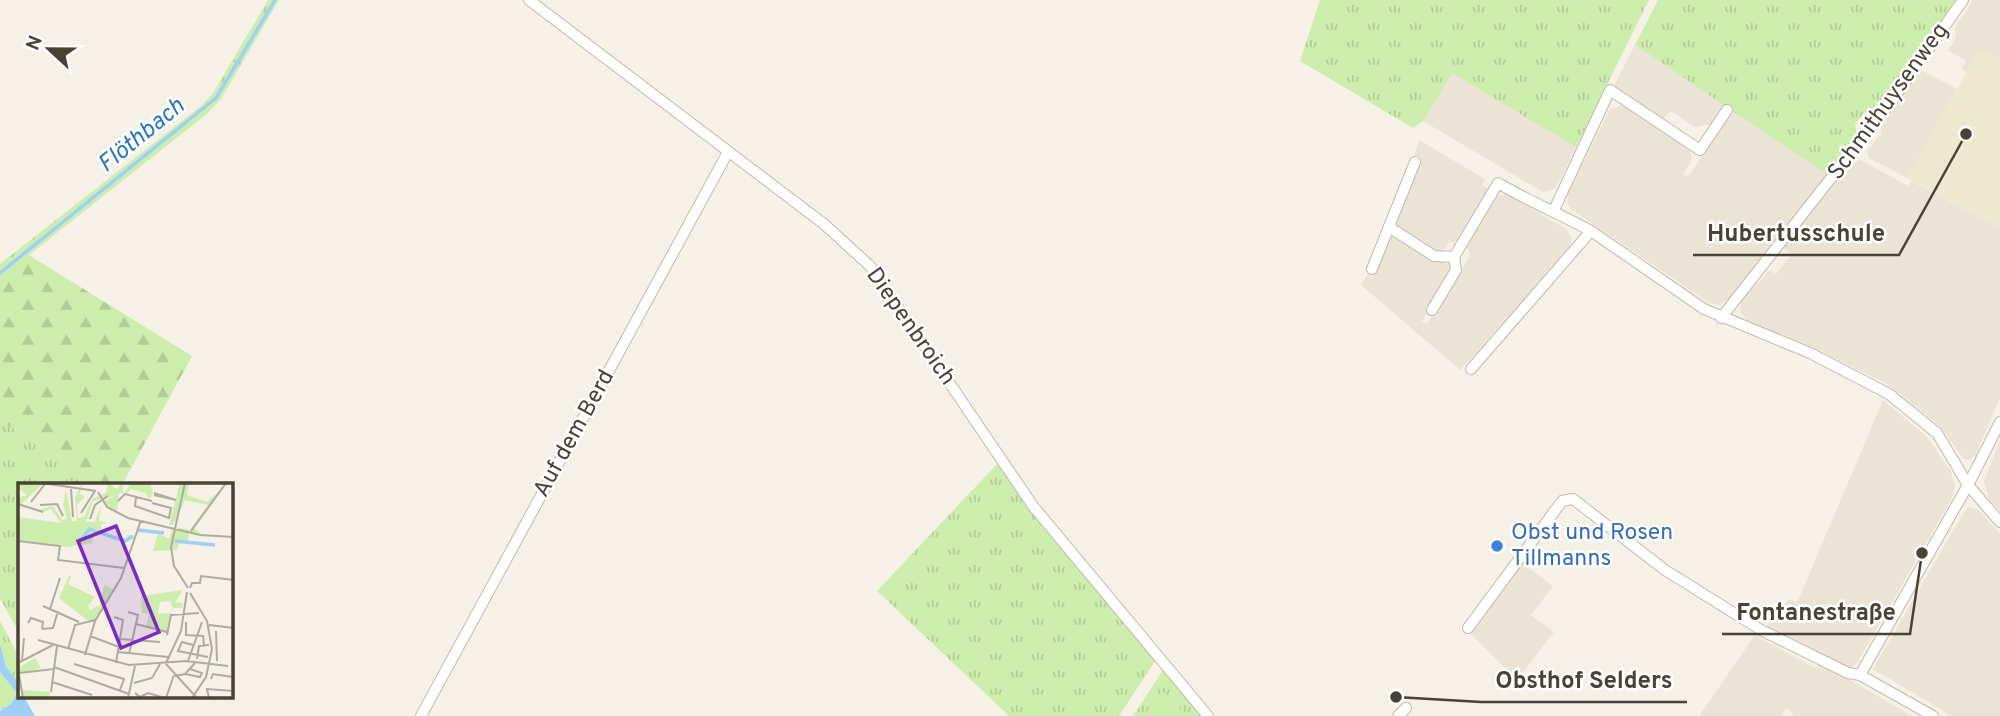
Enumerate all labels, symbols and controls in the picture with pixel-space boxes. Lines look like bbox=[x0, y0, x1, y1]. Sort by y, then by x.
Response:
north arrow bbox=[14, 14, 84, 84]
street label: Schmithuysenweg bbox=[1822, 18, 1956, 186]
text: N bbox=[21, 33, 49, 54]
water label: Flöthbach bbox=[93, 92, 191, 180]
callout: Hubertusschule bbox=[1693, 210, 1899, 255]
text: Hubertusschule bbox=[1707, 220, 1885, 250]
street label: Diepenbroich bbox=[859, 262, 961, 392]
street label: Auf dem Berd bbox=[528, 365, 622, 503]
inset map bbox=[18, 483, 233, 698]
place label: Obst und Rosen Tillmanns bbox=[1511, 519, 1673, 574]
marker: Obst und Rosen Tillmanns bbox=[1489, 538, 1505, 554]
callout: Fontanestraße bbox=[1722, 589, 1910, 634]
text: Fontanestraße bbox=[1736, 599, 1896, 629]
callout: Obsthof Selders bbox=[1481, 657, 1687, 702]
text: Obsthof Selders bbox=[1495, 667, 1673, 697]

